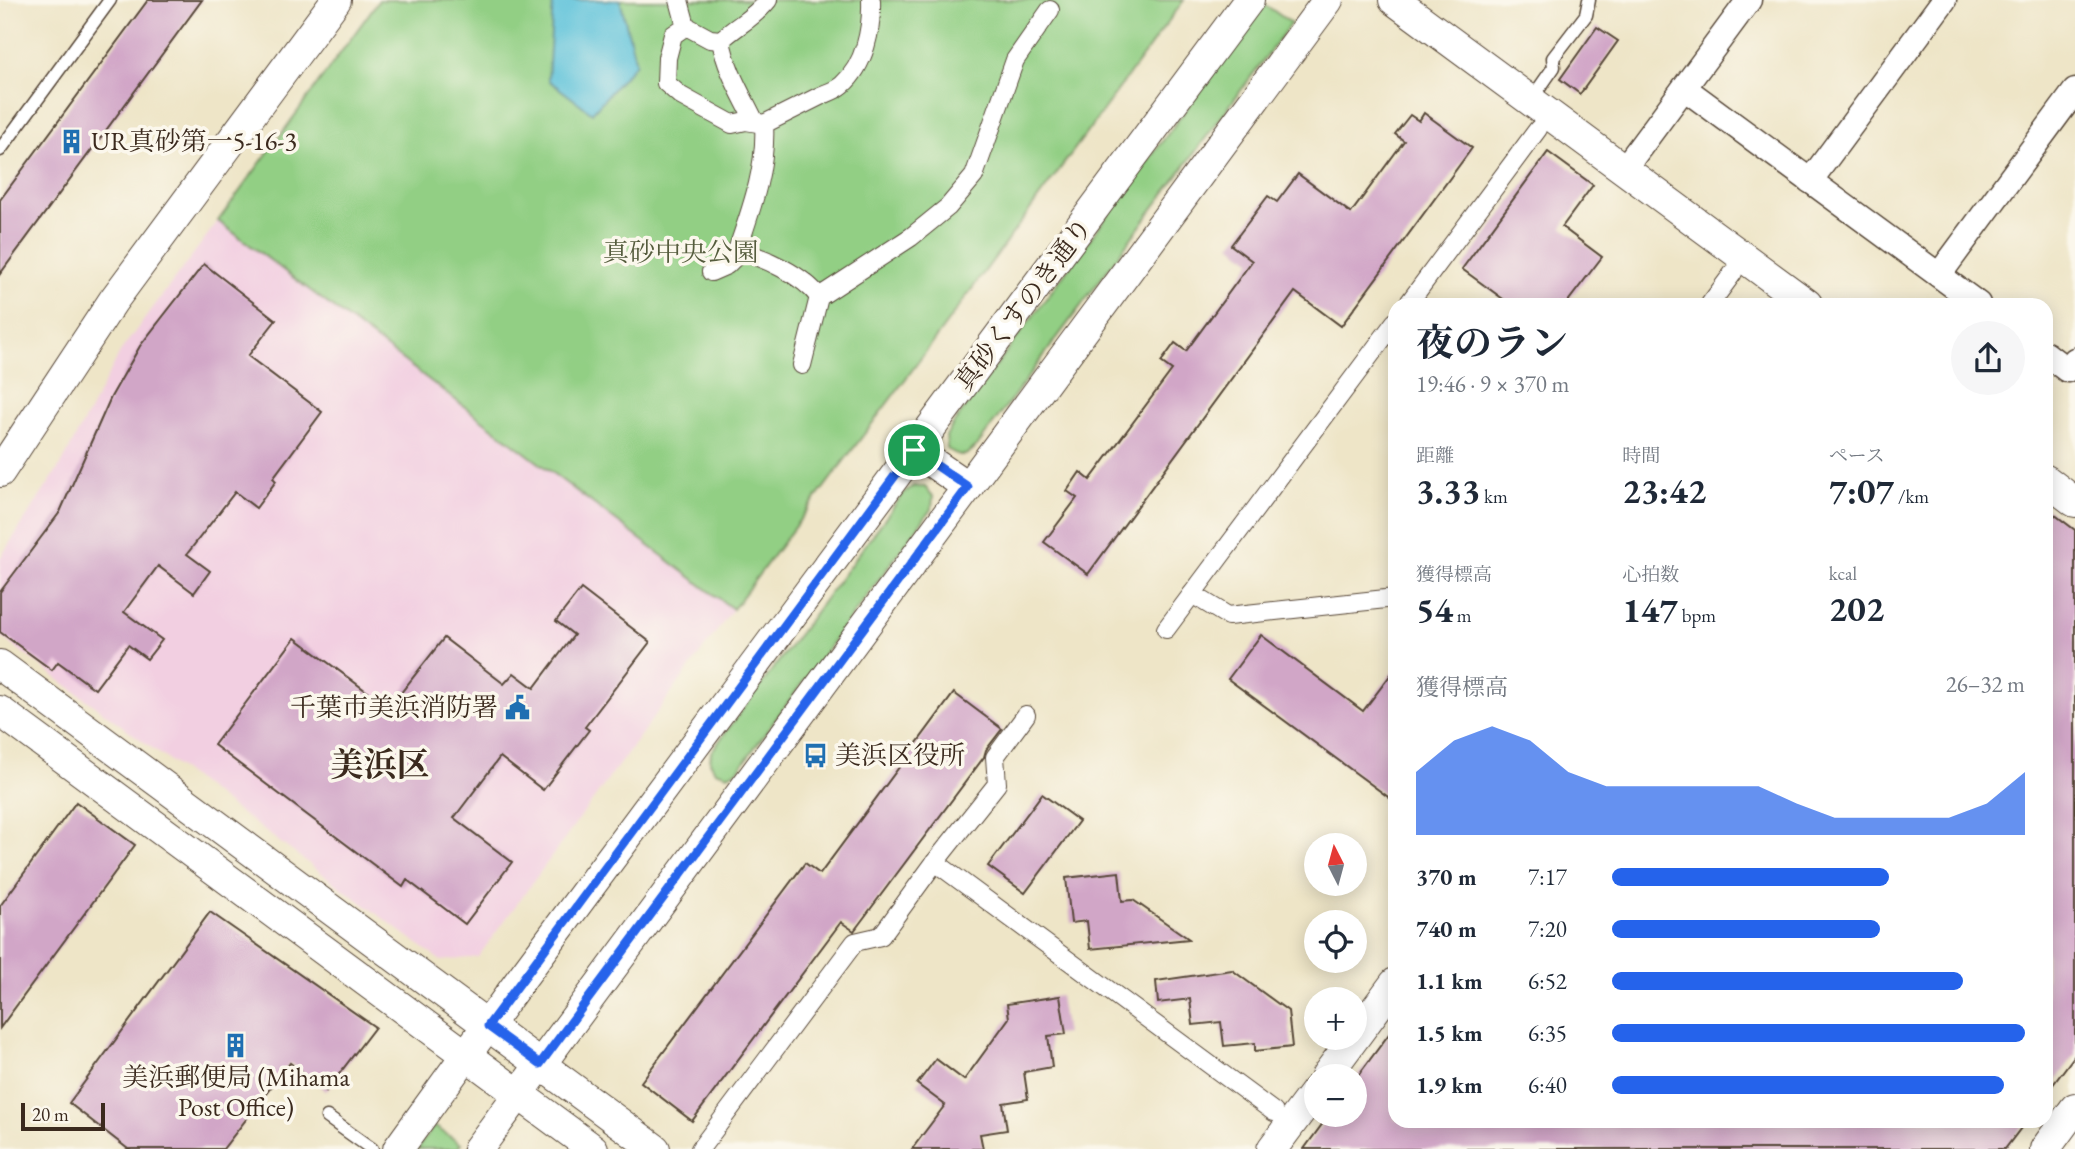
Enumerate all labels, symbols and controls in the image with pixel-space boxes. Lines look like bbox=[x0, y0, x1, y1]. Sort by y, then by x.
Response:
place label: UR真砂第一5-16-3 bbox=[91, 124, 297, 158]
building icon: UR真砂第一5-16-3 bbox=[57, 127, 85, 155]
street label: 真砂くすのき通り bbox=[947, 211, 1099, 397]
park label: 真砂中央公園 bbox=[603, 235, 759, 269]
text: 夜のラン bbox=[1416, 318, 1568, 367]
button: share bbox=[1951, 321, 2025, 395]
text: 19:46 · 9 × 370 m bbox=[1416, 369, 1569, 399]
pin bbox=[884, 420, 944, 480]
icon: arrive bbox=[895, 431, 933, 469]
text: 距離 bbox=[1416, 443, 1454, 468]
text: 時間 bbox=[1622, 443, 1660, 468]
text: ペース bbox=[1829, 443, 1885, 468]
text: 3.33 bbox=[1416, 468, 1480, 513]
text: 23:42 bbox=[1622, 468, 1706, 513]
text: 7:07 bbox=[1829, 468, 1894, 513]
text: km bbox=[1480, 484, 1508, 509]
text: /km bbox=[1894, 484, 1929, 509]
text: kcal bbox=[1829, 561, 1857, 586]
text: 獲得標高 bbox=[1416, 562, 1492, 587]
text: 心拍数 bbox=[1622, 562, 1679, 587]
text: 202 bbox=[1829, 586, 1884, 631]
text: 54 bbox=[1416, 587, 1453, 632]
text: 147 bbox=[1622, 587, 1678, 632]
text: m bbox=[1453, 603, 1472, 628]
text: bpm bbox=[1678, 603, 1716, 628]
text: 26–32 m bbox=[1946, 669, 2025, 699]
text: 獲得標高 bbox=[1416, 672, 1508, 702]
place label: 千葉市美浜消防署 bbox=[290, 690, 498, 724]
public building icon: 千葉市美浜消防署 bbox=[504, 693, 532, 721]
place label: 美浜区役所 bbox=[835, 738, 965, 772]
bus stop icon: 美浜区役所 bbox=[801, 741, 829, 769]
district label: 美浜区 bbox=[331, 743, 430, 786]
north arrow bbox=[1304, 833, 1367, 896]
map controls bbox=[1304, 833, 1367, 1127]
text: 370 m bbox=[1416, 862, 1477, 892]
text: 7:17 bbox=[1528, 862, 1567, 892]
button: locate bbox=[1304, 910, 1367, 973]
text: 740 m bbox=[1416, 914, 1477, 944]
text: 7:20 bbox=[1528, 914, 1567, 944]
text: 1.1 km bbox=[1416, 966, 1483, 996]
text: 6:52 bbox=[1528, 966, 1567, 996]
button: + bbox=[1304, 987, 1367, 1050]
text: 1.5 km bbox=[1416, 1018, 1483, 1048]
text: 6:35 bbox=[1528, 1018, 1567, 1048]
building icon: 美浜郵便局 (Mihama Post Office) bbox=[222, 1031, 250, 1059]
place label: 美浜郵便局 (Mihama Post Office) bbox=[122, 1060, 350, 1124]
button: − bbox=[1304, 1064, 1367, 1127]
text: 1.9 km bbox=[1416, 1070, 1483, 1100]
text: 6:40 bbox=[1528, 1070, 1567, 1100]
scale bar bbox=[21, 1100, 105, 1132]
text: 20 m bbox=[32, 1102, 69, 1127]

